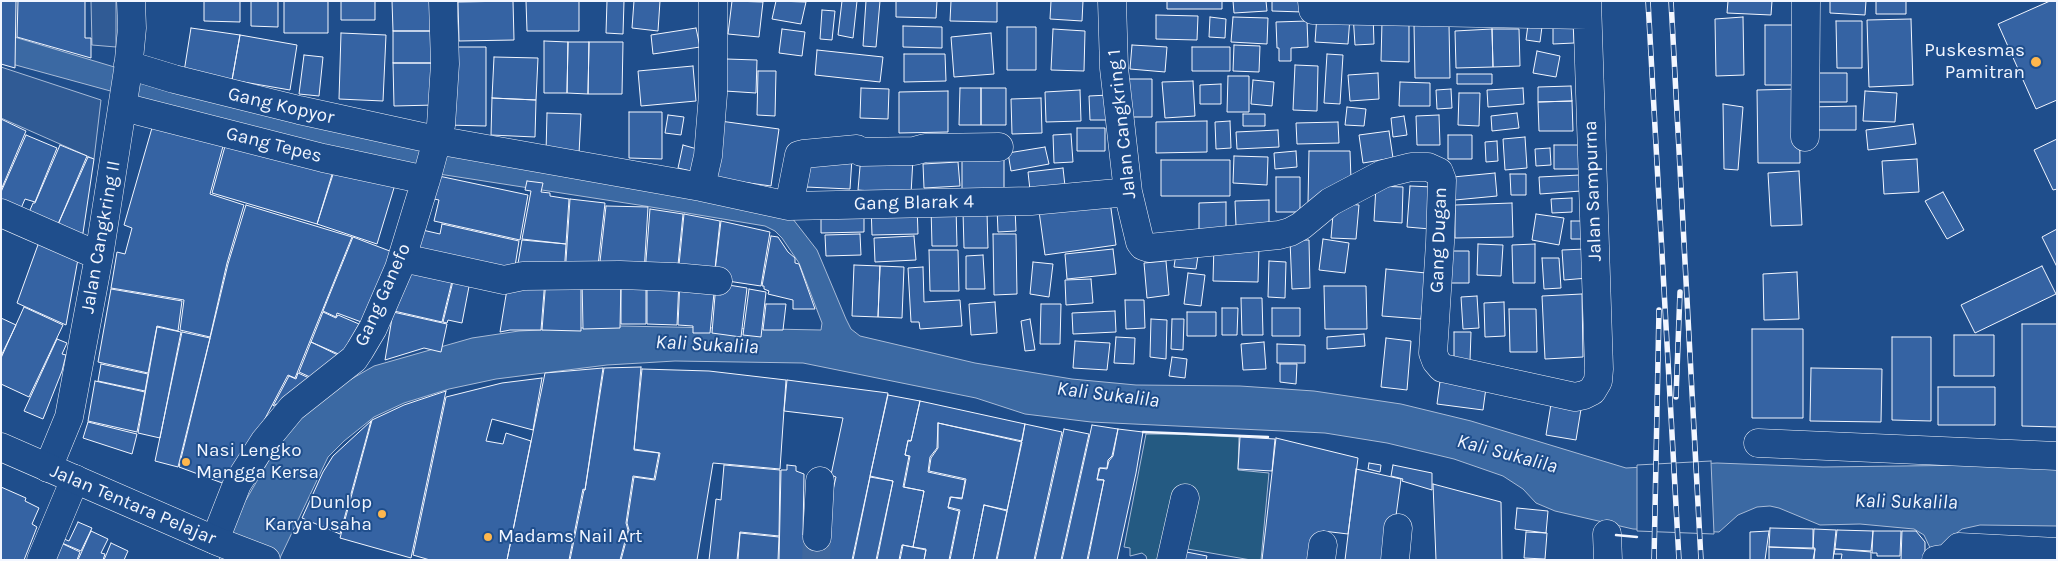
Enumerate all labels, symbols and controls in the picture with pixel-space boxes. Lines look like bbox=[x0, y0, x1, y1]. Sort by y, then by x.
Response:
place label: Puskesmas Pamitran bbox=[1924, 40, 2025, 84]
street label: Jalan Cangkring 1 bbox=[1103, 48, 1141, 200]
marker: Puskesmas Pamitran bbox=[2029, 55, 2043, 69]
street label: Gang Kopyor bbox=[226, 83, 336, 129]
street label: Jalan Sampurna bbox=[1579, 120, 1607, 262]
street label: Gang Tepes bbox=[224, 122, 324, 168]
street label: Jalan Cangkring II bbox=[76, 159, 126, 315]
street label: Gang Dugan bbox=[1426, 187, 1452, 293]
street label: Gang Blarak 4 bbox=[854, 191, 974, 215]
street label: Gang Ganefo bbox=[350, 240, 416, 350]
water label: Kali Sukalila bbox=[655, 330, 759, 360]
water label: Kali Sukalila bbox=[1055, 377, 1161, 413]
water label: Kali Sukalila bbox=[1454, 429, 1560, 479]
place label: Nasi Lengko Mangga Kersa bbox=[196, 440, 319, 484]
marker: Nasi Lengko Mangga Kersa bbox=[180, 456, 192, 468]
street label: Jalan Tentara Pelajar bbox=[47, 460, 219, 550]
water label: Kali Sukalila bbox=[1854, 489, 1958, 515]
place label: Dunlop Karya Usaha bbox=[265, 492, 372, 536]
marker: Dunlop Karya Usaha bbox=[376, 508, 388, 520]
place label: Madams Nail Art bbox=[498, 526, 642, 548]
marker: Madams Nail Art bbox=[482, 531, 494, 543]

